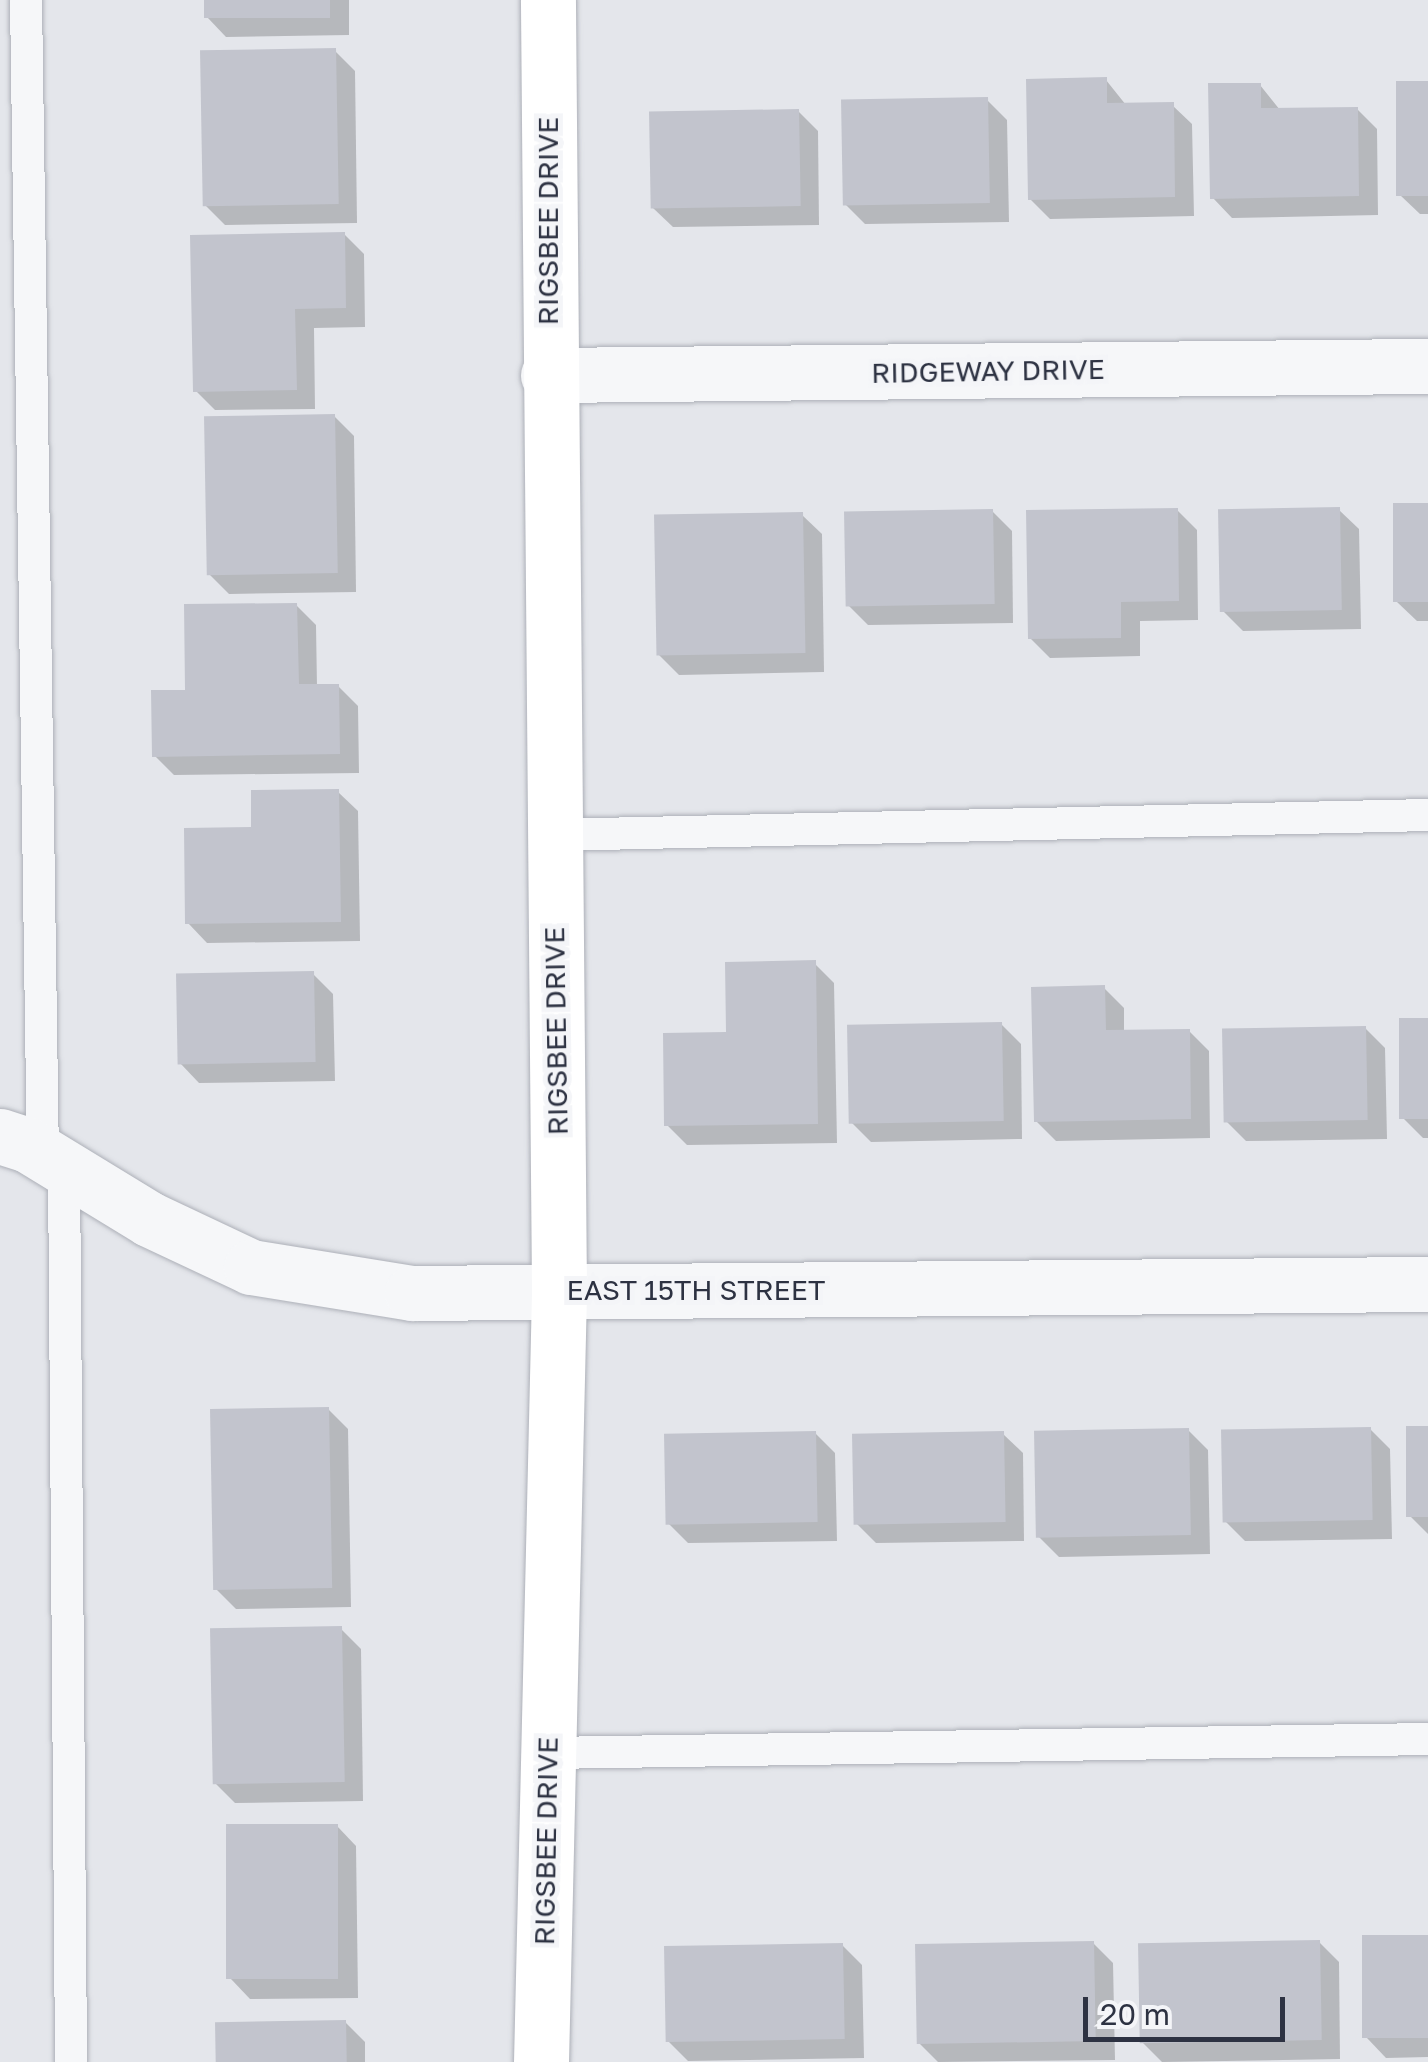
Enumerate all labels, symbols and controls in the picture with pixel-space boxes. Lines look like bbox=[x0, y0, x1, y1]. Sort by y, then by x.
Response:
street label: RIGSBEE DRIVE bbox=[531, 117, 565, 325]
street label: RIDGEWAY DRIVE bbox=[871, 352, 1105, 390]
street label: RIGSBEE DRIVE bbox=[537, 926, 575, 1136]
street label: EAST 15TH STREET bbox=[567, 1273, 825, 1307]
street label: RIGSBEE DRIVE bbox=[527, 1736, 565, 1946]
scale bar bbox=[1088, 1977, 1290, 2039]
text: 20 m bbox=[1100, 1996, 1170, 2032]

